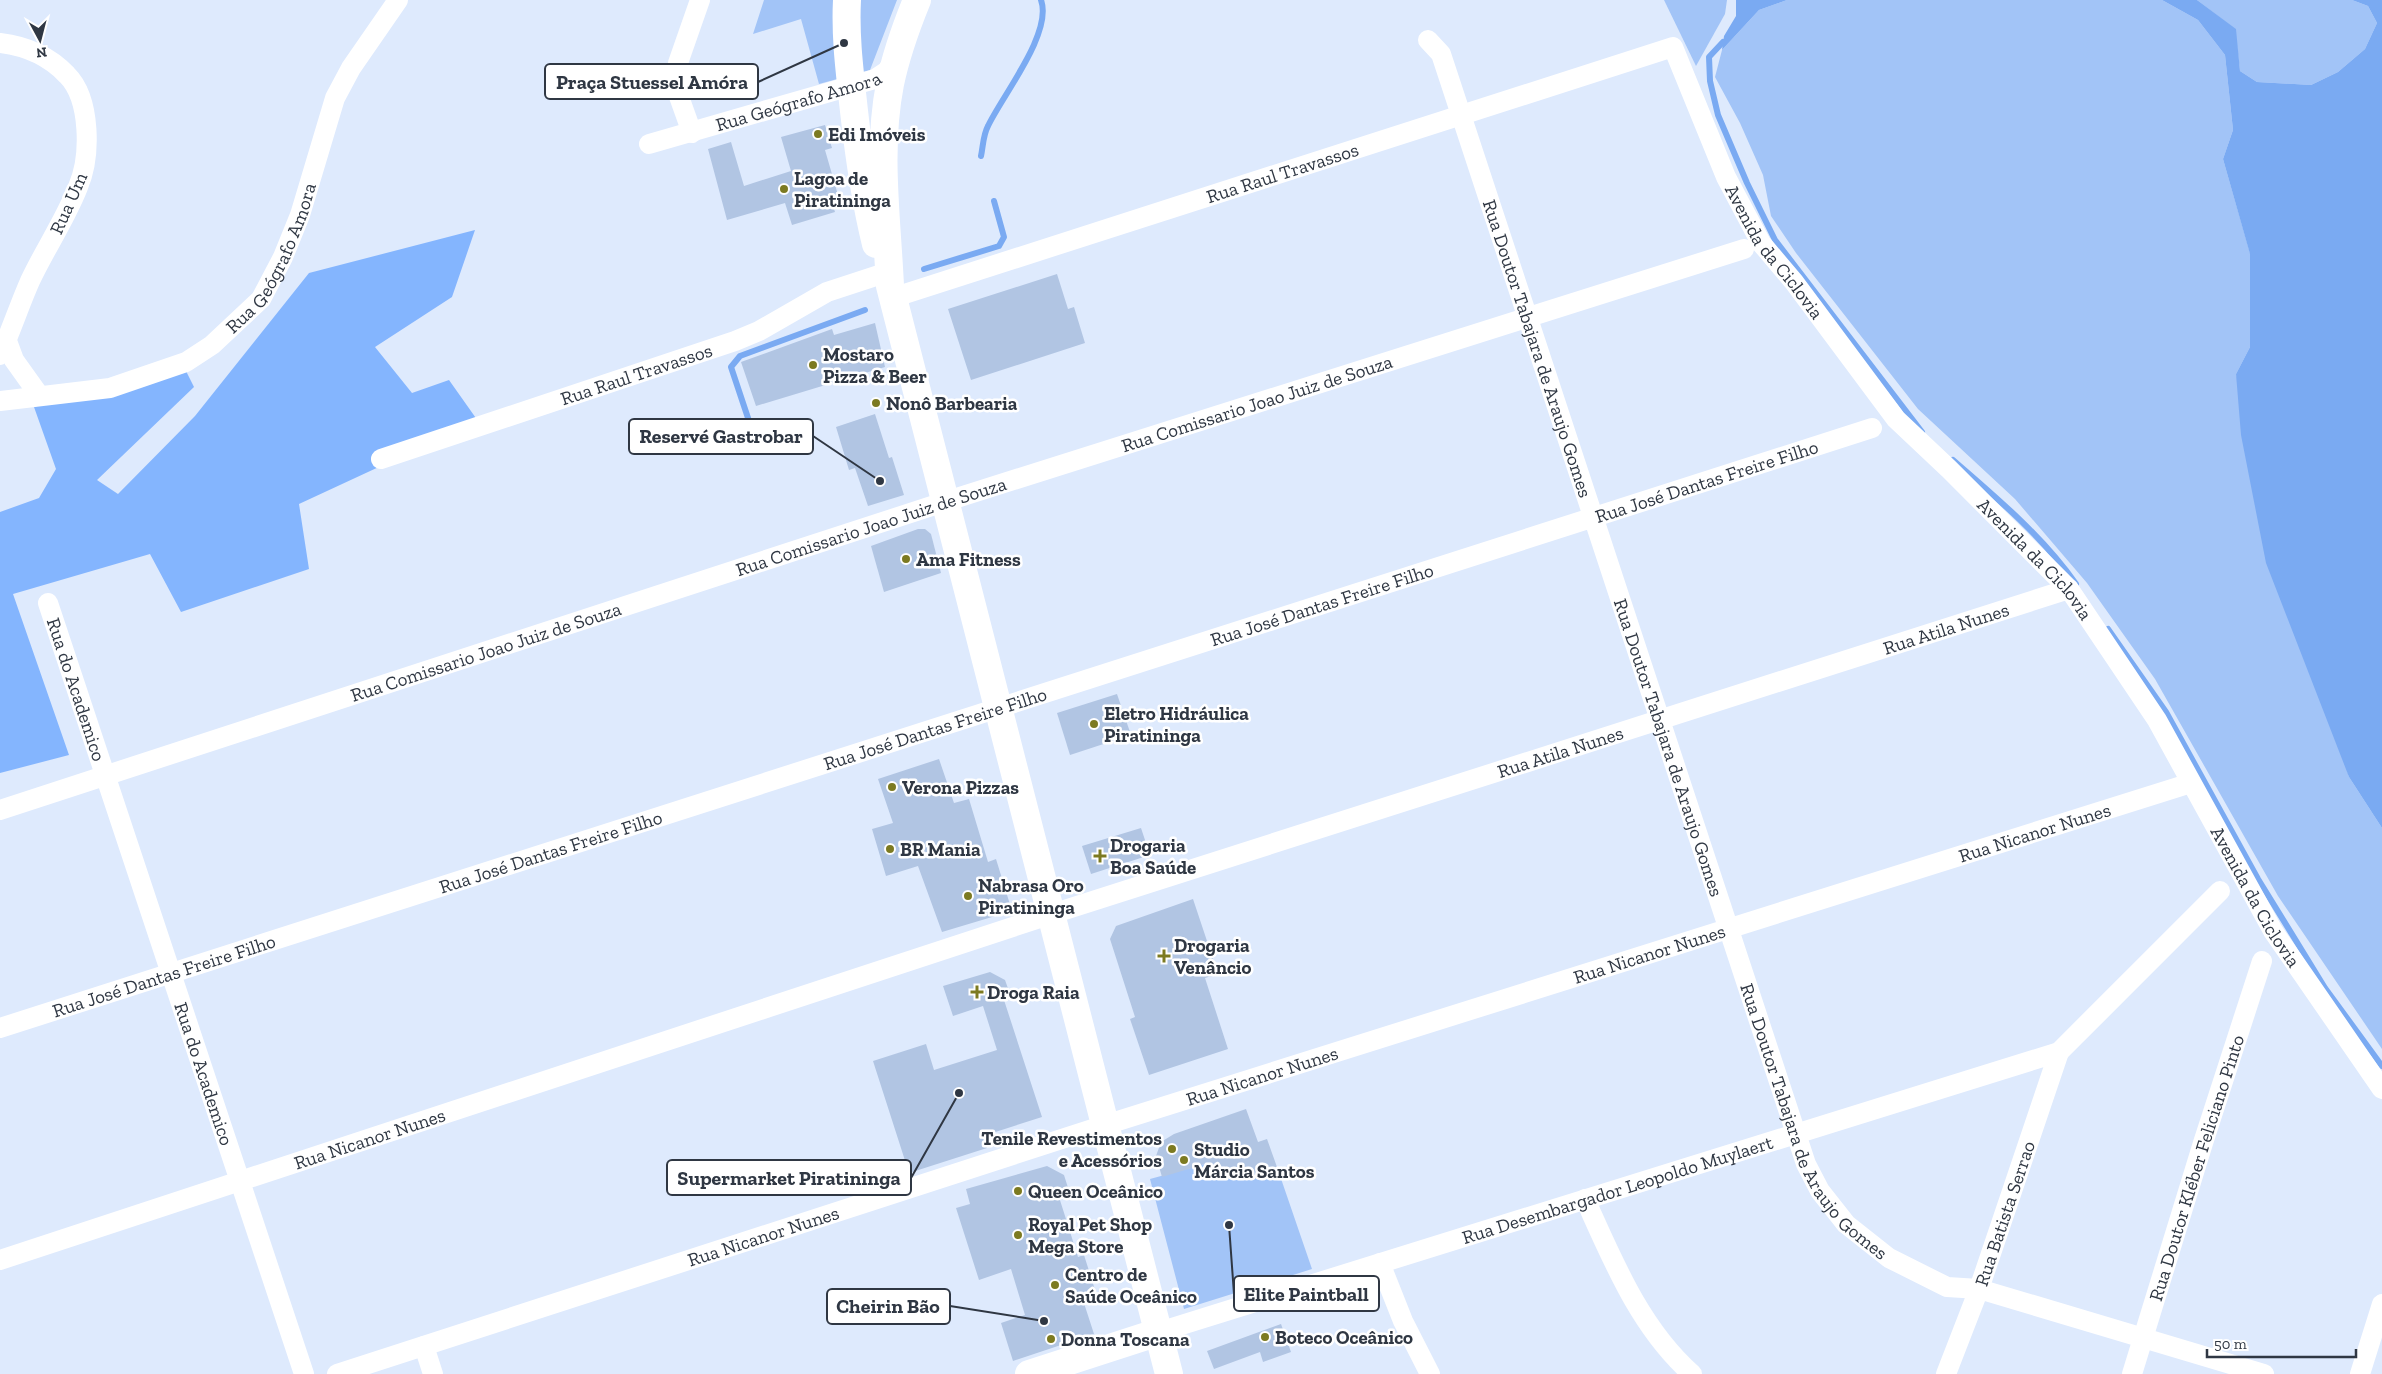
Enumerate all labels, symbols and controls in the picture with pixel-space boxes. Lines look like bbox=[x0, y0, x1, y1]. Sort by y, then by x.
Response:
north arrow bbox=[15, 15, 65, 65]
text: N bbox=[35, 43, 48, 62]
callout: Praça Stuessel Amóra bbox=[545, 64, 758, 99]
street label: Rua Geógrafo Amora bbox=[713, 67, 886, 136]
text: Praça Stuessel Amóra bbox=[556, 70, 748, 94]
place label: Edi Imóveis bbox=[828, 123, 926, 146]
marker: Edi Imóveis bbox=[812, 128, 824, 140]
street label: Rua Raul Travassos bbox=[1204, 138, 1361, 208]
place label: Lagoa de Piratininga bbox=[794, 167, 891, 212]
street label: Rua Um bbox=[45, 168, 93, 238]
street label: Rua Geógrafo Amora bbox=[221, 180, 321, 338]
street label: Avenida da Ciclovia bbox=[1720, 180, 1828, 324]
marker: Lagoa de Piratininga bbox=[778, 183, 790, 195]
street label: Rua Doutor Tabajara de Araujo Gomes bbox=[1478, 197, 1597, 500]
street label: Rua Raul Travassos bbox=[558, 338, 715, 410]
place label: Mostaro Pizza & Beer bbox=[823, 343, 927, 388]
street label: Rua Comissario Joao Juiz de Souza bbox=[1118, 350, 1395, 457]
marker: Mostaro Pizza & Beer bbox=[807, 359, 819, 371]
place label: Nonô Barbearia bbox=[886, 392, 1018, 415]
marker: Nonô Barbearia bbox=[870, 397, 882, 409]
callout: Reservé Gastrobar bbox=[629, 419, 813, 454]
text: Reservé Gastrobar bbox=[639, 424, 803, 448]
street label: Rua José Dantas Freire Filho bbox=[1592, 435, 1821, 528]
street label: Rua Comissario Joao Juiz de Souza bbox=[733, 472, 1009, 581]
street label: Avenida da Ciclovia bbox=[1973, 493, 2097, 624]
place label: Ama Fitness bbox=[916, 548, 1021, 571]
marker: Ama Fitness bbox=[900, 553, 912, 565]
street label: Rua José Dantas Freire Filho bbox=[1208, 558, 1437, 651]
street label: Rua Doutor Tabajara de Araujo Gomes bbox=[1609, 596, 1728, 899]
street label: Rua Comissario Joao Juiz de Souza bbox=[348, 597, 624, 707]
street label: Rua Atila Nunes bbox=[1880, 598, 2012, 660]
street label: Rua do Academico bbox=[42, 615, 111, 764]
street label: Rua José Dantas Freire Filho bbox=[821, 682, 1050, 775]
place label: Eletro Hidráulica Piratininga bbox=[1104, 702, 1249, 747]
marker: Eletro Hidráulica Piratininga bbox=[1088, 718, 1100, 730]
street label: Rua Atila Nunes bbox=[1495, 721, 1626, 783]
place label: Verona Pizzas bbox=[902, 776, 1019, 799]
marker: Verona Pizzas bbox=[886, 781, 898, 793]
street label: Rua Nicanor Nunes bbox=[1956, 798, 2114, 867]
street label: Rua José Dantas Freire Filho bbox=[436, 805, 665, 899]
street label: Avenida da Ciclovia bbox=[2206, 822, 2305, 972]
place label: Drogaria Boa Saúde bbox=[1110, 834, 1196, 879]
place label: BR Mania bbox=[900, 838, 981, 861]
marker: BR Mania bbox=[884, 843, 896, 855]
marker: Drogaria Boa Saúde bbox=[1094, 850, 1106, 862]
place label: Nabrasa Oro Piratininga bbox=[978, 874, 1084, 919]
marker: Nabrasa Oro Piratininga bbox=[962, 890, 974, 902]
street label: Rua Nicanor Nunes bbox=[1571, 919, 1728, 989]
street label: Rua José Dantas Freire Filho bbox=[50, 929, 279, 1022]
place label: Drogaria Venâncio bbox=[1174, 934, 1252, 979]
marker: Drogaria Venâncio bbox=[1158, 950, 1170, 962]
street label: Rua Doutor Tabajara de Araujo Gomes bbox=[1735, 980, 1892, 1264]
place label: Droga Raia bbox=[987, 981, 1080, 1004]
marker: Droga Raia bbox=[971, 986, 983, 998]
street label: Rua do Academico bbox=[169, 999, 238, 1149]
street label: Rua Doutor Kléber Feliciano Pinto bbox=[2144, 1032, 2249, 1304]
street label: Rua Nicanor Nunes bbox=[1183, 1041, 1341, 1111]
street label: Rua Nicanor Nunes bbox=[291, 1103, 448, 1175]
place label: Tenile Revestimentos e Acessórios bbox=[981, 1127, 1162, 1172]
street label: Rua Desembargador Leopoldo Muylaert bbox=[1459, 1131, 1776, 1249]
place label: Studio Márcia Santos bbox=[1194, 1138, 1315, 1183]
street label: Rua Batista Serrao bbox=[1970, 1138, 2040, 1289]
marker: Tenile Revestimentos e Acessórios bbox=[1166, 1143, 1178, 1155]
marker: Studio Márcia Santos bbox=[1178, 1154, 1190, 1166]
callout: Supermarket Piratininga bbox=[667, 1160, 911, 1195]
text: Supermarket Piratininga bbox=[677, 1166, 901, 1190]
place label: Queen Oceânico bbox=[1028, 1180, 1163, 1203]
marker: Queen Oceânico bbox=[1012, 1185, 1024, 1197]
street label: Rua Nicanor Nunes bbox=[685, 1201, 842, 1272]
place label: Royal Pet Shop Mega Store bbox=[1028, 1213, 1152, 1258]
marker: Royal Pet Shop Mega Store bbox=[1012, 1229, 1024, 1241]
place label: Centro de Saúde Oceânico bbox=[1065, 1263, 1197, 1308]
callout: Elite Paintball bbox=[1234, 1276, 1379, 1311]
marker: Centro de Saúde Oceânico bbox=[1049, 1279, 1061, 1291]
text: Elite Paintball bbox=[1243, 1282, 1369, 1306]
callout: Cheirin Bão bbox=[827, 1289, 950, 1324]
text: Cheirin Bão bbox=[836, 1294, 940, 1318]
place label: Boteco Oceânico bbox=[1275, 1326, 1413, 1349]
scale bar bbox=[2207, 1326, 2356, 1358]
place label: Donna Toscana bbox=[1061, 1328, 1190, 1351]
marker: Boteco Oceânico bbox=[1259, 1331, 1271, 1343]
marker: Donna Toscana bbox=[1045, 1333, 1057, 1345]
text: 50 m bbox=[2214, 1335, 2247, 1353]

